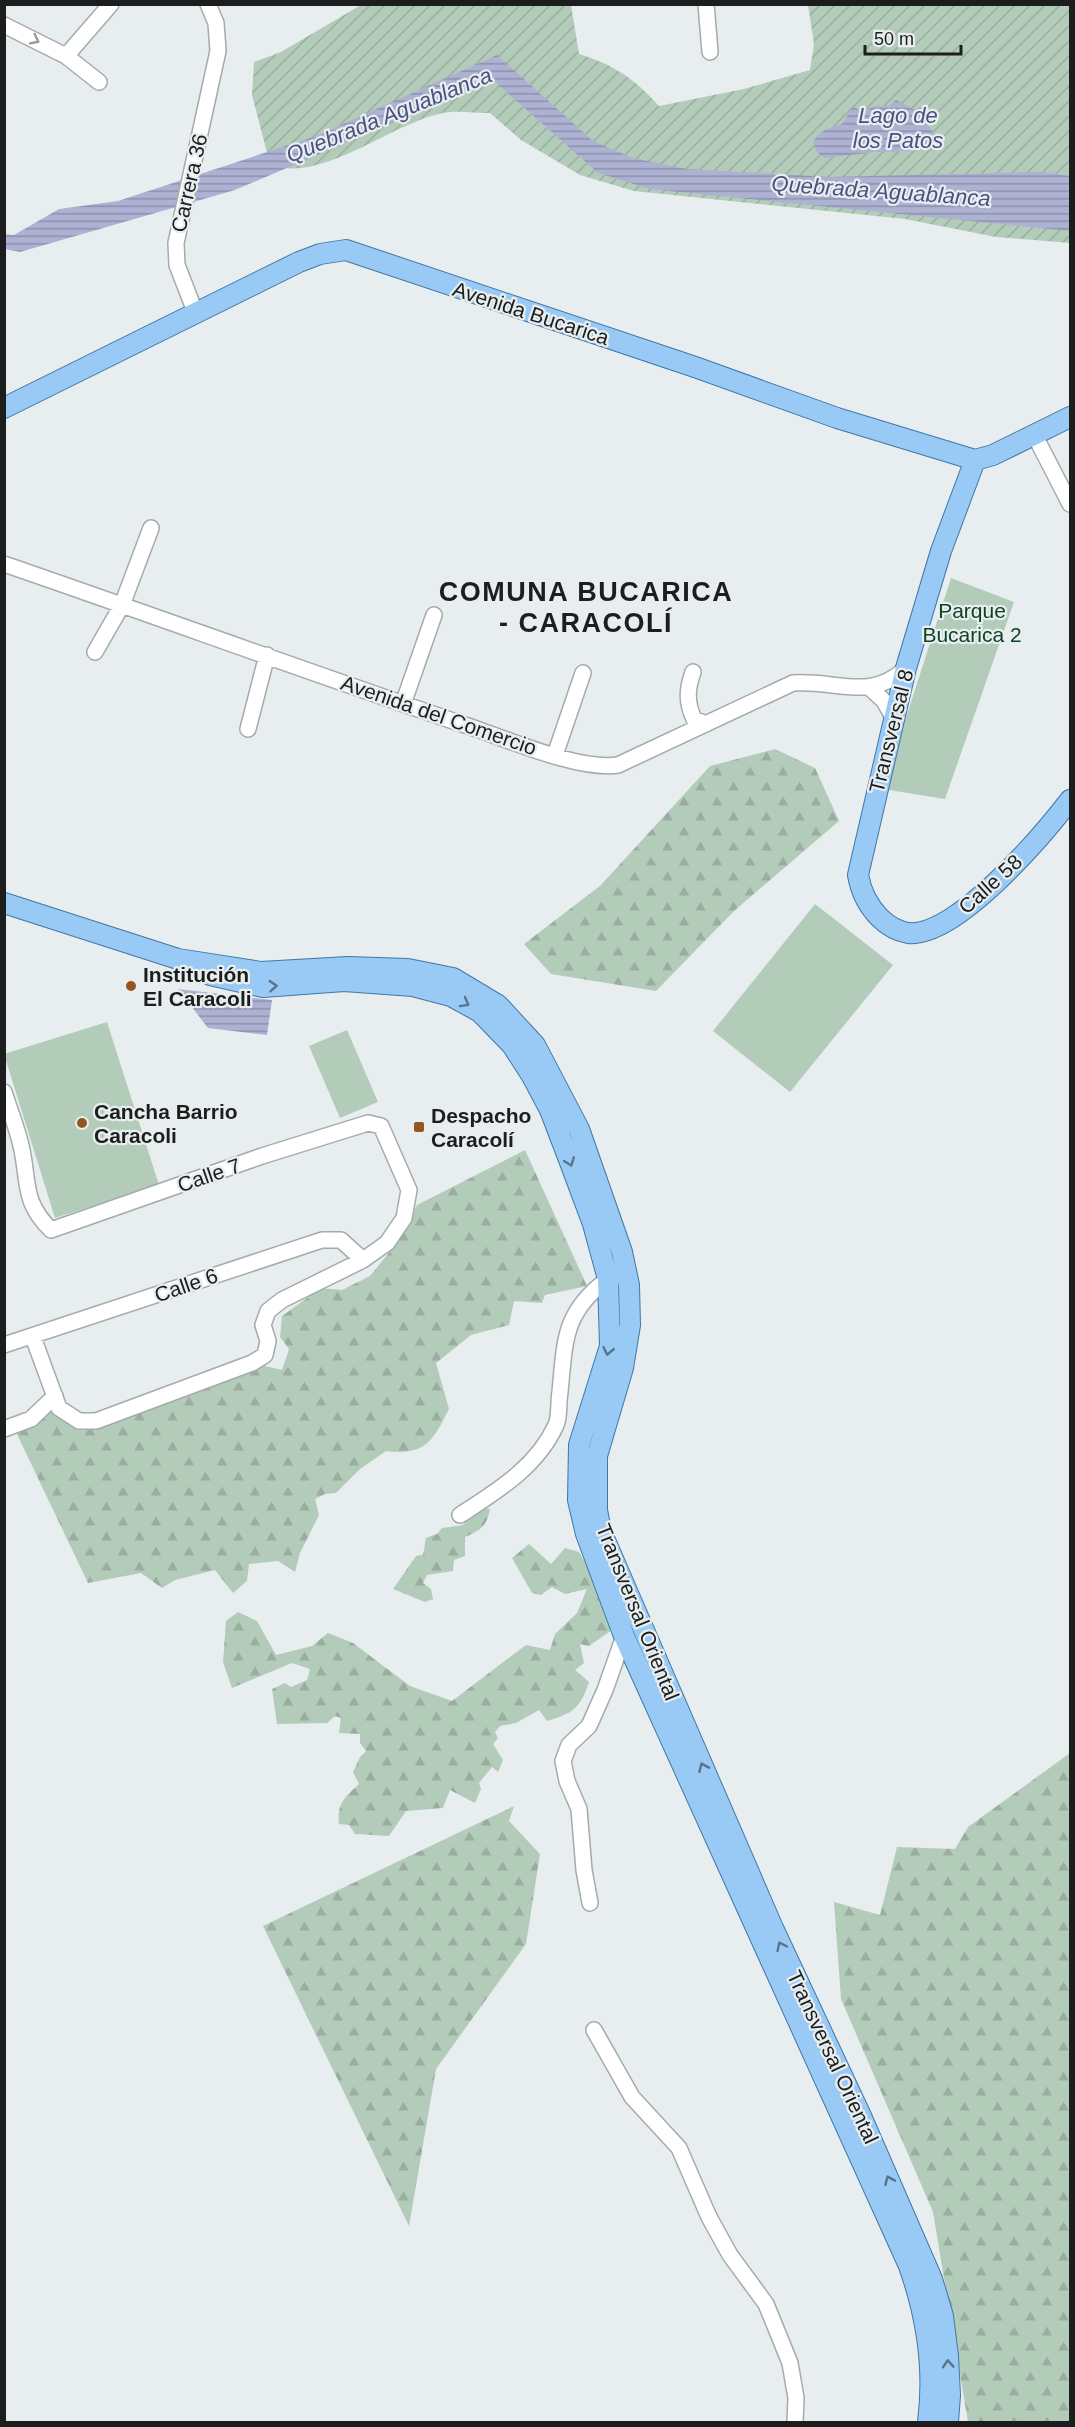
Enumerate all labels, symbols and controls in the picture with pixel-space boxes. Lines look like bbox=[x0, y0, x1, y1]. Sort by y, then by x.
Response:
scale bar bbox=[865, 18, 961, 56]
text: 50 m bbox=[874, 29, 914, 49]
one-way arrow bbox=[29, 33, 40, 45]
water label: Quebrada Aguablanca bbox=[283, 62, 495, 168]
water label: Lago de los Patos bbox=[853, 103, 943, 153]
street label: Carrera 36 bbox=[167, 132, 211, 234]
water label: Quebrada Aguablanca bbox=[771, 171, 991, 211]
street label: Avenida Bucarica bbox=[450, 277, 612, 349]
district label: COMUNA BUCARICA - CARACOLÍ bbox=[439, 577, 733, 638]
park label: Parque Bucarica 2 bbox=[922, 599, 1022, 646]
street label: Transversal 8 bbox=[865, 667, 917, 795]
street label: Avenida del Comercio bbox=[338, 671, 540, 759]
street label: Calle 58 bbox=[954, 850, 1026, 918]
place label: Institución El Caracoli bbox=[143, 963, 252, 1010]
marker: Institución El Caracoli bbox=[124, 979, 138, 993]
one-way arrow bbox=[269, 980, 278, 993]
one-way arrow bbox=[458, 996, 469, 1008]
place label: Cancha Barrio Caracoli bbox=[94, 1100, 238, 1147]
place label: Despacho Caracolí bbox=[431, 1104, 531, 1151]
marker: Cancha Barrio Caracoli bbox=[75, 1116, 89, 1130]
marker: Despacho Caracolí bbox=[412, 1120, 426, 1134]
street label: Calle 7 bbox=[174, 1153, 244, 1197]
one-way arrow bbox=[563, 1156, 575, 1167]
street label: Calle 6 bbox=[151, 1263, 221, 1307]
one-way arrow bbox=[602, 1346, 614, 1356]
street label: Transversal Oriental bbox=[592, 1520, 684, 1704]
one-way arrow bbox=[698, 1762, 710, 1773]
one-way arrow bbox=[776, 1941, 788, 1952]
street label: Transversal Oriental bbox=[783, 1967, 883, 2147]
one-way arrow bbox=[884, 2175, 896, 2186]
one-way arrow bbox=[942, 2360, 955, 2369]

